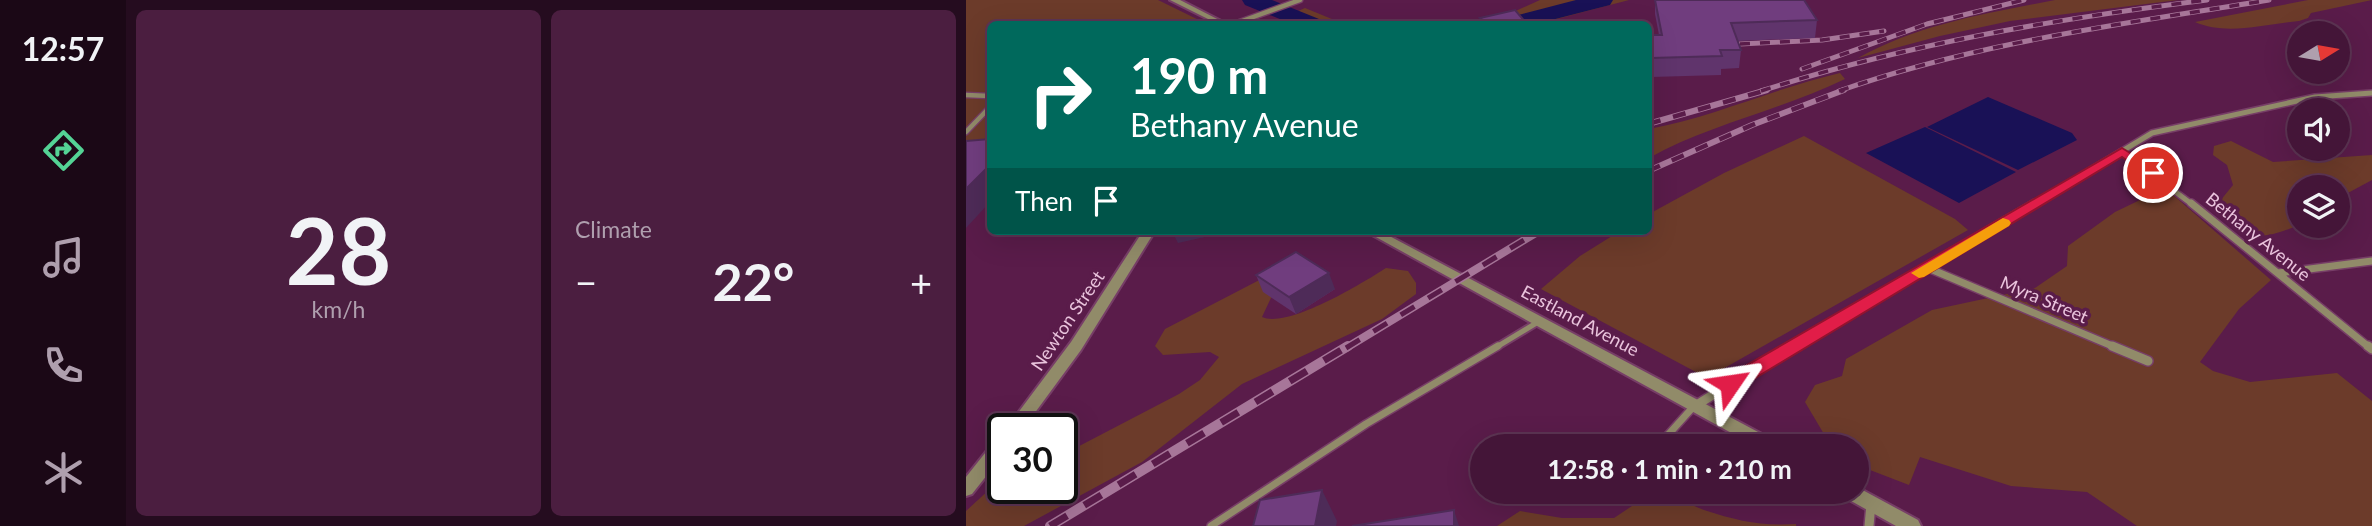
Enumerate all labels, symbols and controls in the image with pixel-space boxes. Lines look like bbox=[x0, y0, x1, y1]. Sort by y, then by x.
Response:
north arrow bbox=[2287, 21, 2350, 84]
map controls bbox=[2287, 21, 2350, 238]
text: 12:57 bbox=[22, 29, 104, 68]
text: 190 m bbox=[1130, 46, 1268, 104]
icon: right bbox=[1015, 49, 1106, 140]
button: sound bbox=[2287, 98, 2350, 161]
text: Bethany Avenue bbox=[1130, 105, 1359, 144]
icon: directions bbox=[39, 126, 88, 175]
pin bbox=[2123, 143, 2183, 203]
icon: arrive bbox=[2134, 154, 2172, 192]
button: layers bbox=[2287, 175, 2350, 238]
icon: arrive bbox=[1087, 182, 1125, 220]
text: Then bbox=[1015, 185, 1073, 217]
street label: Bethany Avenue bbox=[2202, 187, 2316, 285]
text: 28 bbox=[286, 195, 391, 304]
text: Climate bbox=[575, 215, 652, 243]
icon: music bbox=[39, 233, 88, 282]
text: 22° bbox=[713, 250, 794, 312]
text: − bbox=[575, 259, 597, 305]
text: + bbox=[910, 259, 932, 305]
street label: Newton Street bbox=[1026, 266, 1109, 375]
street label: Myra Street bbox=[1997, 271, 2092, 328]
street label: Eastland Avenue bbox=[1518, 280, 1643, 360]
text: km/h bbox=[312, 295, 365, 323]
icon: phone bbox=[39, 341, 88, 390]
position arrow bbox=[1693, 347, 1767, 421]
speed limit sign: 30 bbox=[987, 413, 1078, 504]
icon: climate bbox=[39, 448, 88, 497]
text: 12:58 · 1 min · 210 m bbox=[1547, 453, 1792, 485]

